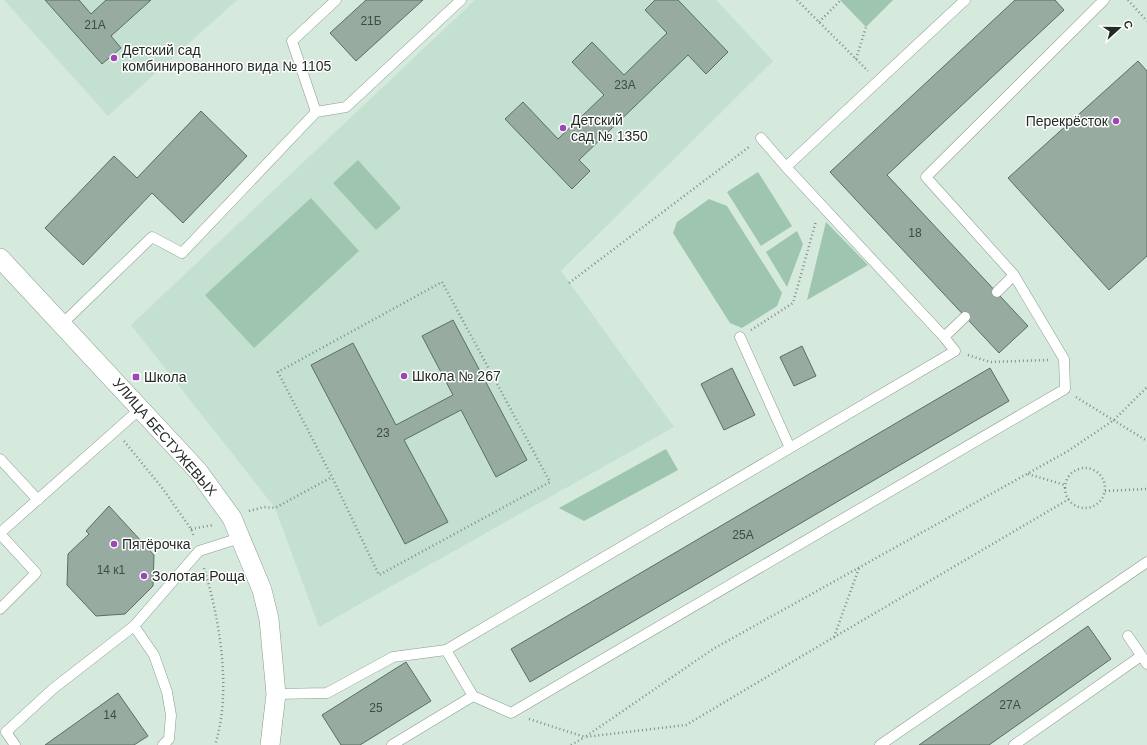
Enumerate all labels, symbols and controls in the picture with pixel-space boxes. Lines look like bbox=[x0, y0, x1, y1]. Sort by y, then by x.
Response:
north arrow bbox=[1099, 8, 1139, 48]
house number: 21Б bbox=[360, 14, 382, 28]
house number: 21А bbox=[84, 18, 106, 32]
text: С bbox=[1121, 19, 1135, 30]
place label: Детский сад комбинированного вида № 1105 bbox=[122, 42, 332, 74]
marker: Детский сад комбинированного вида № 1105 bbox=[109, 53, 119, 63]
house number: 23А bbox=[614, 78, 636, 92]
place label: Детский сад № 1350 bbox=[571, 112, 648, 144]
place label: Перекрёсток bbox=[1026, 113, 1109, 129]
marker: Перекрёсток bbox=[1111, 116, 1121, 126]
marker: Детский сад № 1350 bbox=[558, 123, 568, 133]
house number: 18 bbox=[908, 226, 922, 240]
place label: Школа № 267 bbox=[412, 368, 501, 384]
place label: Школа bbox=[144, 369, 187, 385]
marker: Школа № 267 bbox=[399, 371, 409, 381]
marker: Школа bbox=[131, 372, 141, 382]
street label: УЛИЦА БЕСТУЖЕВЫХ bbox=[110, 375, 221, 499]
house number: 23 bbox=[376, 426, 390, 440]
house number: 25А bbox=[732, 528, 754, 542]
place label: Пятёрочка bbox=[122, 536, 191, 552]
marker: Пятёрочка bbox=[109, 539, 119, 549]
house number: 14 к1 bbox=[97, 563, 126, 577]
place label: Золотая Роща bbox=[152, 568, 245, 584]
marker: Золотая Роща bbox=[139, 571, 149, 581]
house number: 27А bbox=[999, 698, 1021, 712]
house number: 25 bbox=[369, 701, 383, 715]
house number: 14 bbox=[103, 708, 117, 722]

